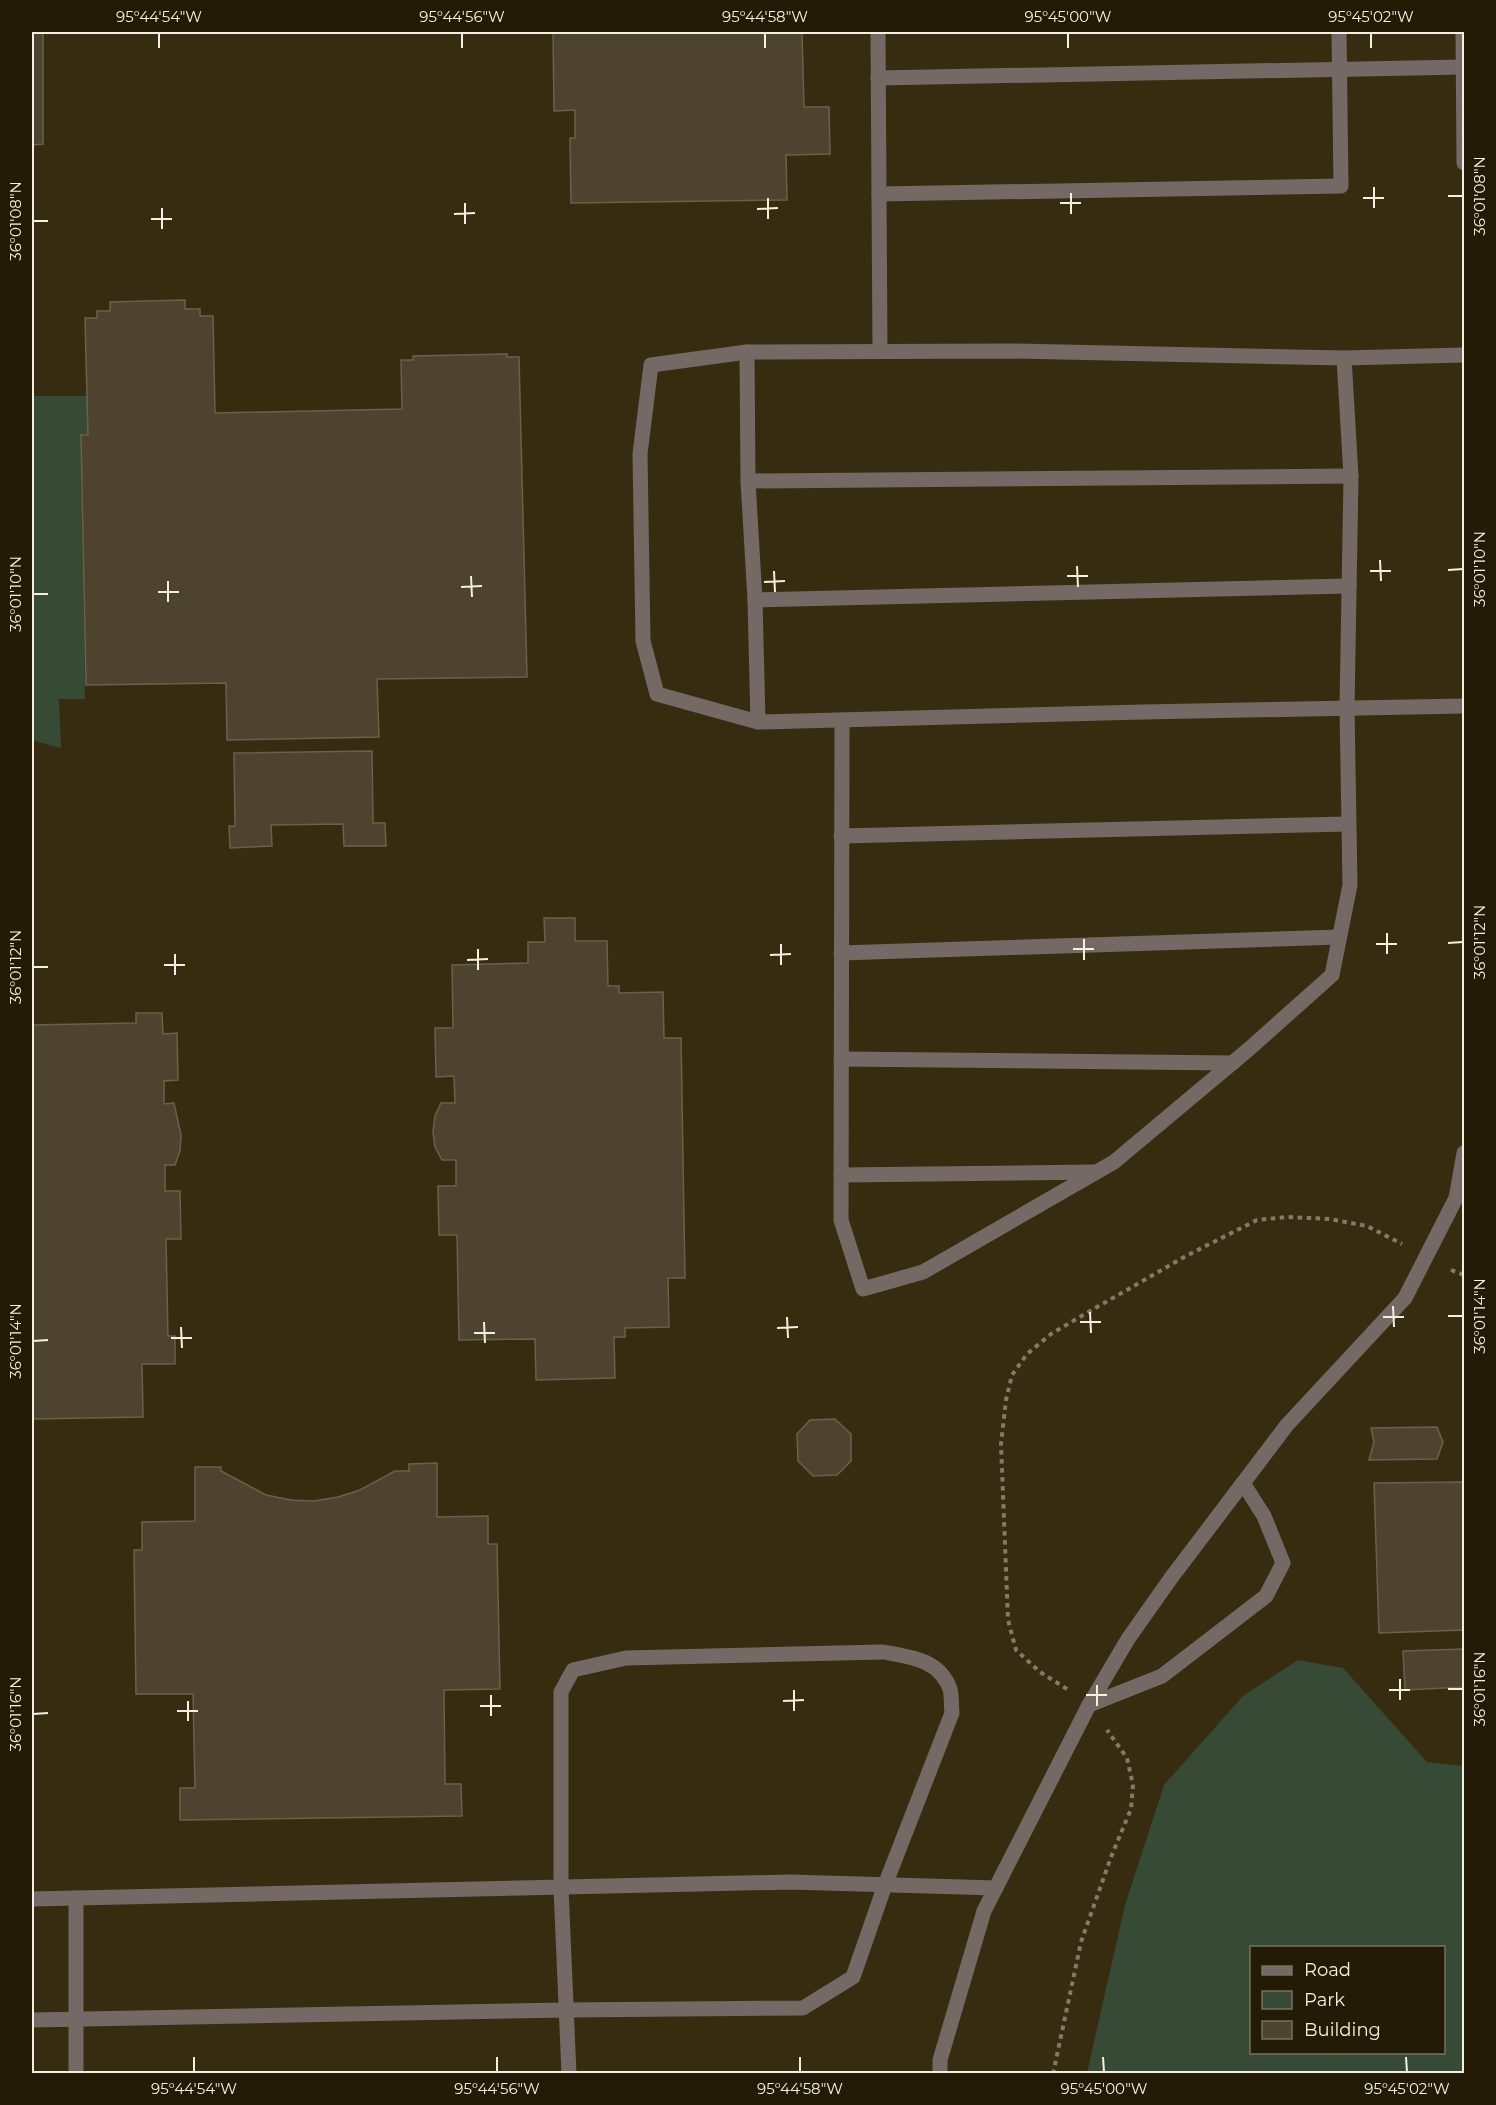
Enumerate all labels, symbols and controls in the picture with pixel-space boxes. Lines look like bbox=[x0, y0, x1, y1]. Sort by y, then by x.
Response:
text: 95°44'54"W bbox=[116, 7, 202, 26]
text: 95°44'56"W bbox=[419, 7, 505, 26]
text: 95°44'58"W bbox=[722, 7, 808, 26]
text: 95°45'00"W bbox=[1025, 7, 1112, 26]
text: 95°45'02"W bbox=[1328, 7, 1414, 26]
text: 36°01'08"N bbox=[1470, 156, 1489, 236]
text: 36°01'08"N bbox=[6, 181, 25, 261]
text: 36°01'10"N bbox=[1470, 531, 1489, 607]
text: 36°01'10"N bbox=[6, 556, 25, 632]
text: 36°01'12"N bbox=[1470, 905, 1489, 979]
text: 36°01'12"N bbox=[6, 930, 25, 1004]
text: 36°01'14"N bbox=[1470, 1278, 1489, 1354]
text: 36°01'14"N bbox=[6, 1303, 25, 1379]
text: 36°01'16"N bbox=[1470, 1652, 1489, 1726]
text: 36°01'16"N bbox=[6, 1677, 25, 1751]
legend bbox=[1250, 1946, 1445, 2054]
text: Road bbox=[1304, 1959, 1351, 1981]
text: Park bbox=[1304, 1989, 1345, 2011]
text: Building bbox=[1304, 2019, 1381, 2041]
text: 95°44'54"W bbox=[151, 2079, 237, 2098]
text: 95°44'56"W bbox=[454, 2079, 540, 2098]
text: 95°44'58"W bbox=[757, 2079, 843, 2098]
text: 95°45'00"W bbox=[1061, 2079, 1148, 2098]
text: 95°45'02"W bbox=[1364, 2079, 1450, 2098]

